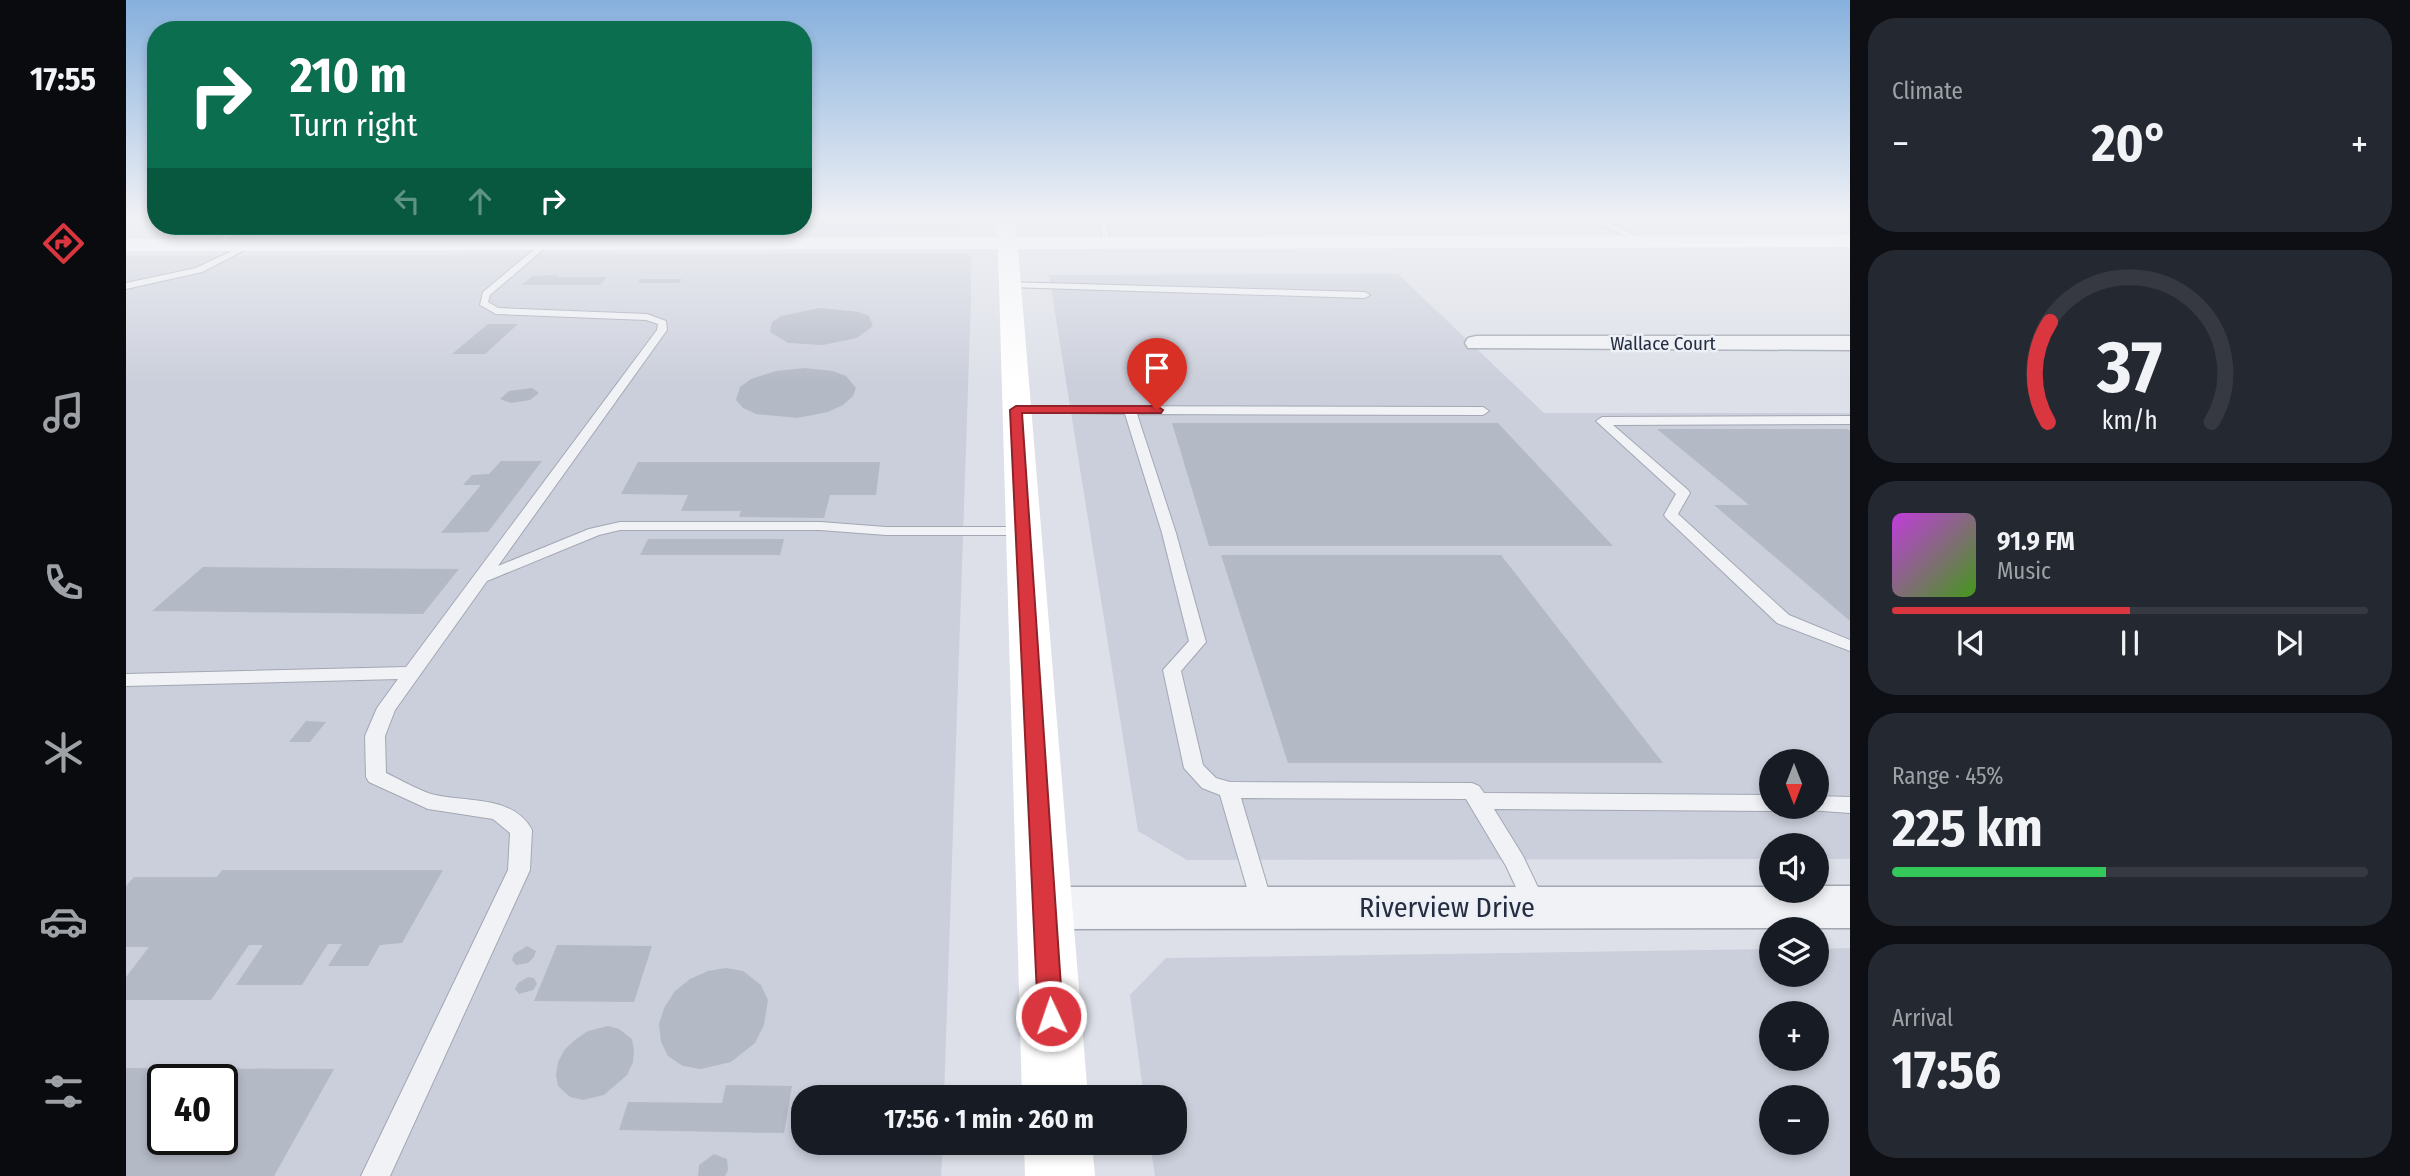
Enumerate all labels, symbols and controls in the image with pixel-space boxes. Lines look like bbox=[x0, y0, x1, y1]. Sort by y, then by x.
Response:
text: 210 m bbox=[290, 46, 407, 105]
icon: right bbox=[175, 49, 266, 140]
text: 17:55 bbox=[30, 60, 96, 98]
text: Climate bbox=[1892, 77, 1963, 105]
text: Turn right bbox=[290, 106, 417, 144]
text: 20° bbox=[2092, 112, 2168, 175]
text: − bbox=[1892, 121, 1909, 167]
text: + bbox=[2351, 121, 2368, 167]
icon: left bbox=[388, 182, 426, 220]
icon: ahead bbox=[461, 182, 499, 220]
icon: right bbox=[534, 182, 572, 220]
icon: directions bbox=[39, 219, 88, 268]
text: 37 bbox=[2096, 325, 2163, 412]
street label: Wallace Court bbox=[1610, 332, 1717, 355]
pin bbox=[1127, 338, 1187, 410]
icon: arrive bbox=[1138, 349, 1176, 387]
icon: music bbox=[39, 388, 88, 437]
text: km/h bbox=[2102, 406, 2158, 436]
text: 91.9 FM bbox=[1997, 526, 2075, 557]
text: Music bbox=[1997, 557, 2051, 585]
icon: phone bbox=[39, 558, 88, 607]
icon: previous bbox=[1952, 624, 1990, 662]
icon: pause bbox=[2111, 624, 2149, 662]
icon: next bbox=[2270, 624, 2308, 662]
icon: climate bbox=[39, 728, 88, 777]
north arrow bbox=[1759, 749, 1829, 819]
map controls bbox=[1759, 749, 1829, 1155]
text: Range · 45% bbox=[1892, 762, 2003, 790]
text: 225 km bbox=[1892, 797, 2043, 860]
button: sound bbox=[1759, 833, 1829, 903]
street label: Riverview Drive bbox=[1359, 891, 1535, 924]
icon: car bbox=[39, 897, 88, 946]
button: layers bbox=[1759, 917, 1829, 987]
position arrow bbox=[1014, 979, 1088, 1053]
button: + bbox=[1759, 1001, 1829, 1071]
text: Arrival bbox=[1892, 1004, 1953, 1032]
text: 17:56 bbox=[1892, 1039, 2001, 1102]
speed limit sign: 40 bbox=[147, 1064, 238, 1155]
icon: filters bbox=[39, 1067, 88, 1116]
button: − bbox=[1759, 1085, 1829, 1155]
text: 17:56 · 1 min · 260 m bbox=[884, 1104, 1094, 1135]

